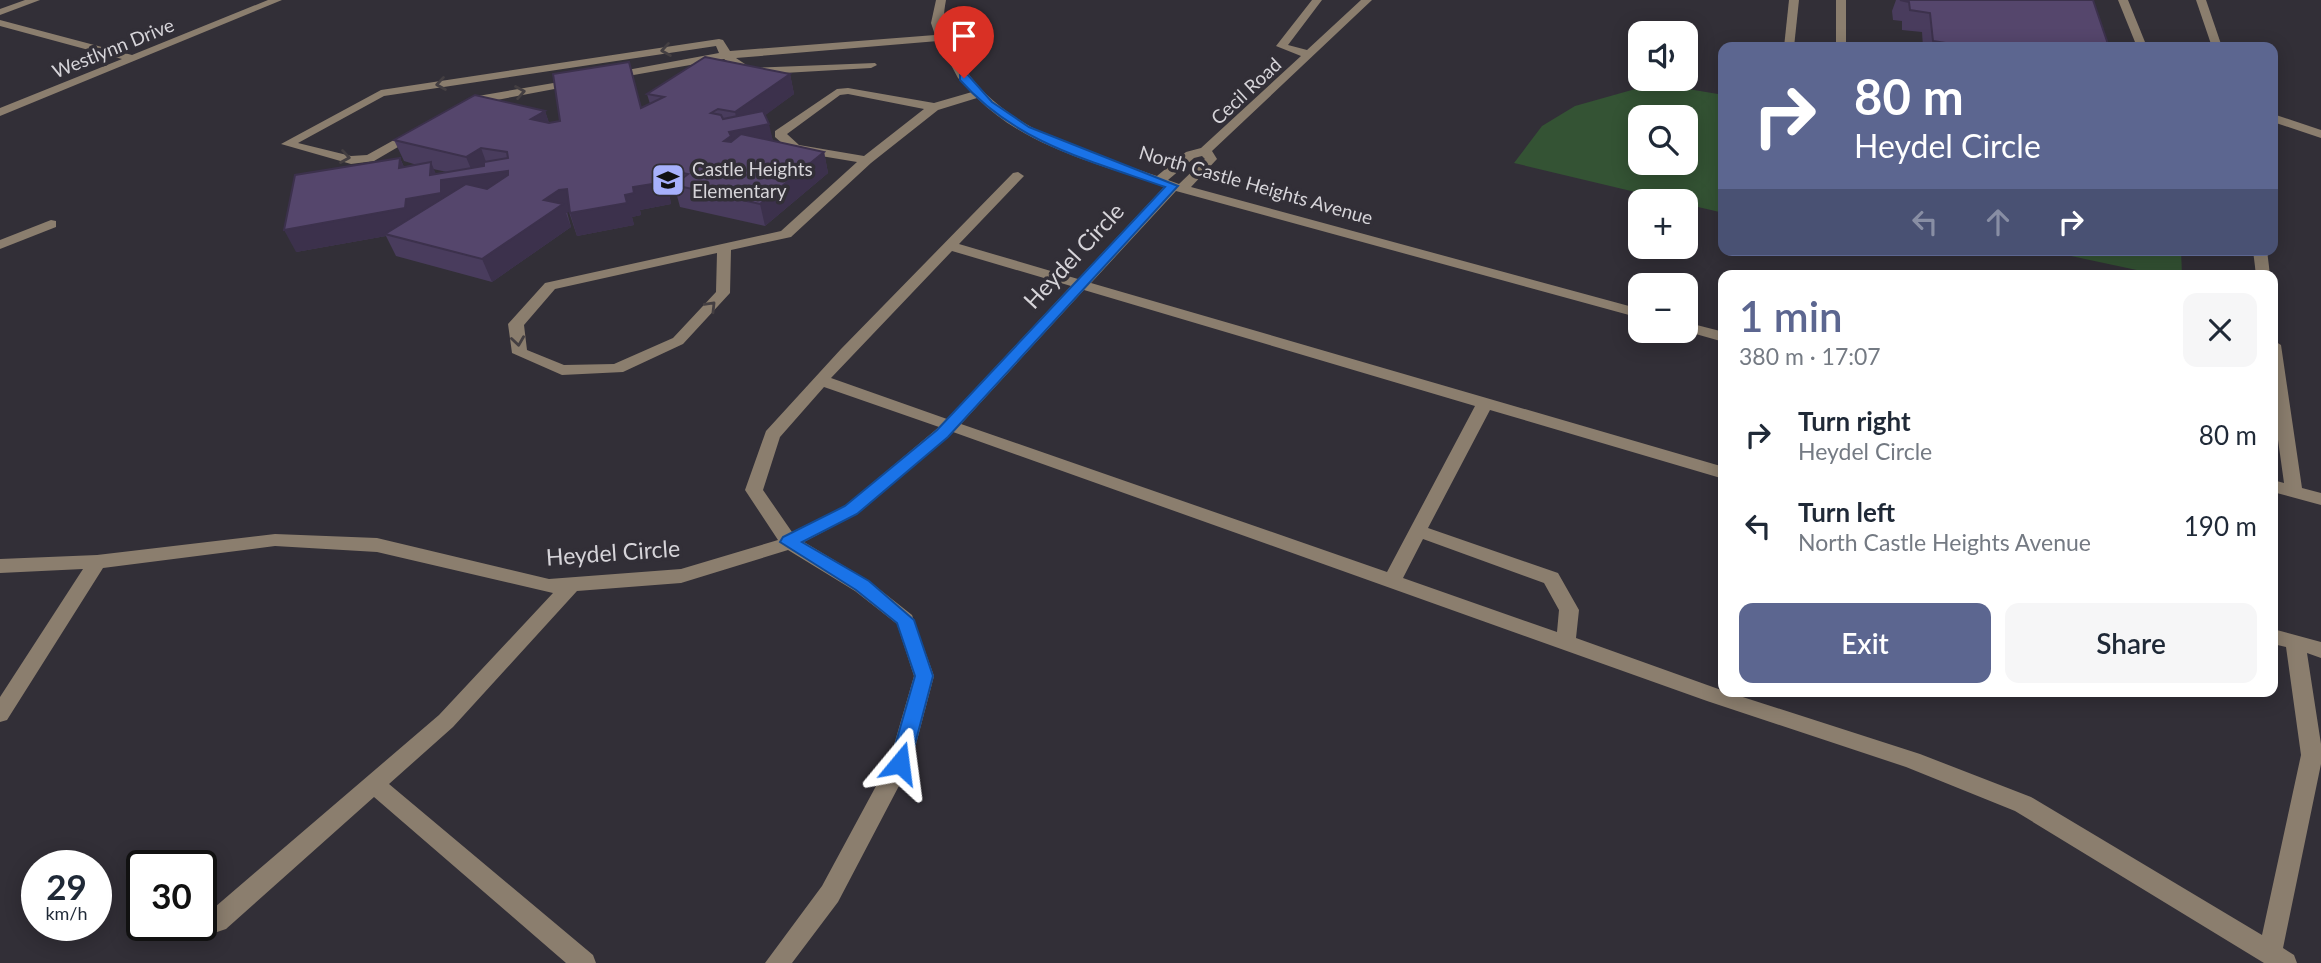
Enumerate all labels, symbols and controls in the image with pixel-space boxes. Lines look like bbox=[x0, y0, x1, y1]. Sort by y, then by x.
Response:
pin bbox=[934, 6, 994, 78]
street label: Westlynn Drive bbox=[49, 13, 177, 82]
icon: arrive bbox=[945, 17, 983, 55]
map controls bbox=[1628, 21, 1698, 343]
button: sound bbox=[1628, 21, 1698, 91]
one-way arrow bbox=[660, 42, 672, 57]
street label: Cecil Road bbox=[1206, 52, 1286, 129]
text: 80 m bbox=[1854, 67, 1964, 125]
icon: right bbox=[1739, 70, 1830, 161]
one-way arrow bbox=[435, 76, 447, 91]
one-way arrow bbox=[514, 85, 526, 100]
button: search bbox=[1628, 105, 1698, 175]
text: Heydel Circle bbox=[1854, 126, 2041, 165]
street label: North Castle Heights Avenue bbox=[1137, 140, 1376, 229]
one-way arrow bbox=[339, 149, 351, 164]
place label: Castle Heights Elementary bbox=[692, 157, 813, 202]
school or university icon: Castle Heights Elementary bbox=[649, 161, 687, 199]
button: + bbox=[1628, 189, 1698, 259]
street label: Heydel Circle bbox=[1017, 197, 1129, 314]
icon: left bbox=[1906, 203, 1944, 241]
icon: ahead bbox=[1979, 203, 2017, 241]
icon: right bbox=[2052, 203, 2090, 241]
button: − bbox=[1628, 273, 1698, 343]
text: 1 min bbox=[1739, 291, 1843, 341]
button: close bbox=[2183, 293, 2257, 367]
one-way arrow bbox=[703, 301, 716, 314]
one-way arrow bbox=[511, 335, 526, 347]
text: 380 m · 17:07 bbox=[1739, 342, 1881, 370]
text: Turn right bbox=[1798, 405, 1911, 437]
icon: right bbox=[1739, 416, 1777, 454]
text: 80 m bbox=[2199, 419, 2257, 451]
text: Heydel Circle bbox=[1798, 437, 1932, 465]
text: Turn left bbox=[1798, 496, 1895, 528]
icon: left bbox=[1739, 507, 1777, 545]
text: 190 m bbox=[2184, 510, 2257, 542]
text: North Castle Heights Avenue bbox=[1798, 528, 2091, 556]
street label: Heydel Circle bbox=[545, 533, 681, 571]
button: Exit bbox=[1739, 603, 1991, 683]
button: Share bbox=[2005, 603, 2257, 683]
position arrow bbox=[863, 726, 937, 800]
speed limit sign: 30 bbox=[126, 850, 217, 941]
text: 29 bbox=[46, 865, 87, 907]
text: km/h bbox=[45, 902, 88, 924]

